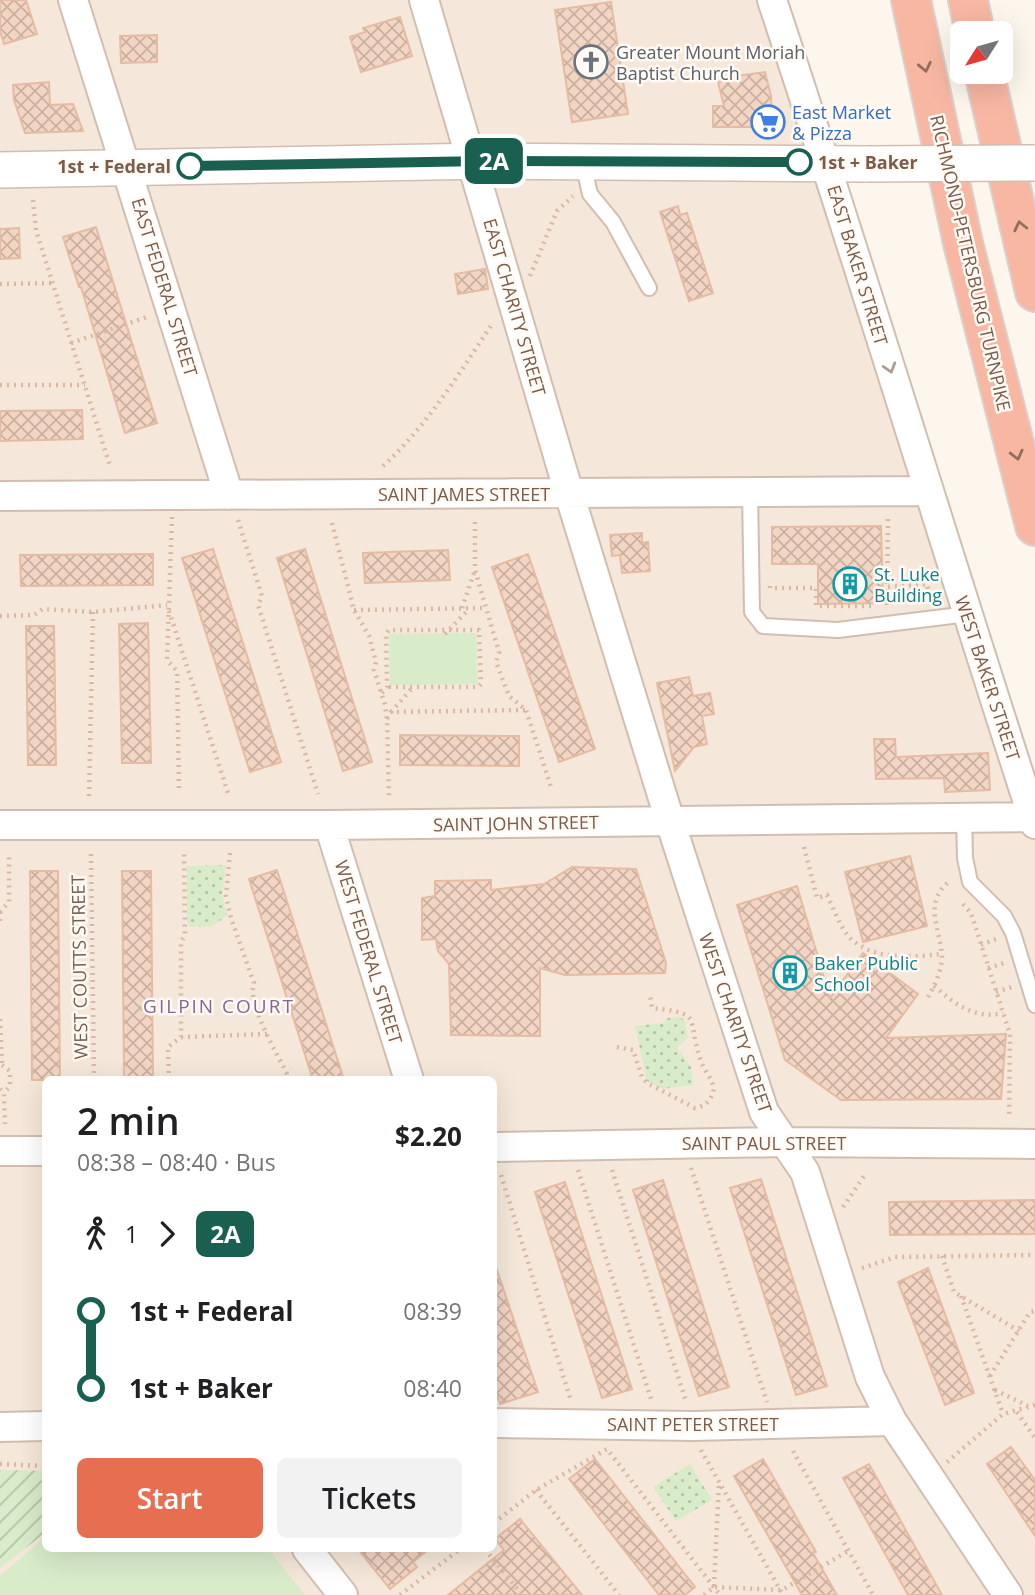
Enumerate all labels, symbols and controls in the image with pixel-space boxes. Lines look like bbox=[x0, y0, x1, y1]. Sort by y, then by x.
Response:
north arrow bbox=[950, 21, 1013, 84]
map controls bbox=[950, 21, 1013, 84]
place label: Greater Mount Moriah Baptist Church bbox=[616, 40, 805, 85]
church icon: Greater Mount Moriah Baptist Church bbox=[572, 43, 610, 81]
one-way arrow bbox=[917, 61, 931, 73]
place label: East Market & Pizza bbox=[792, 100, 891, 145]
supermarket icon: East Market & Pizza bbox=[749, 103, 787, 141]
street label: RICHMOND-PETERSBURG TURNPIKE bbox=[925, 113, 1017, 413]
line badge: 2A bbox=[462, 138, 526, 184]
text: 2A bbox=[479, 144, 509, 177]
marker: 1st + Baker bbox=[786, 149, 812, 175]
place label: 1st + Baker bbox=[818, 150, 918, 174]
marker: 1st + Federal bbox=[177, 153, 203, 179]
place label: 1st + Federal bbox=[57, 154, 171, 178]
street label: EAST BAKER STREET bbox=[822, 182, 894, 348]
street label: EAST FEDERAL STREET bbox=[126, 195, 204, 379]
street label: EAST CHARITY STREET bbox=[478, 216, 552, 399]
one-way arrow bbox=[1013, 220, 1028, 232]
one-way arrow bbox=[882, 362, 896, 374]
one-way arrow bbox=[1009, 449, 1023, 461]
street label: SAINT JAMES STREET bbox=[378, 482, 550, 506]
place label: St. Luke Building bbox=[874, 562, 942, 607]
building icon: St. Luke Building bbox=[831, 565, 869, 603]
street label: WEST BAKER STREET bbox=[950, 593, 1026, 763]
street label: SAINT JOHN STREET bbox=[433, 810, 599, 836]
street label: WEST FEDERAL STREET bbox=[330, 857, 408, 1047]
street label: WEST COUTTS STREET bbox=[65, 874, 93, 1060]
street label: WEST CHARITY STREET bbox=[694, 930, 778, 1116]
place label: Baker Public School bbox=[814, 951, 918, 996]
building icon: Baker Public School bbox=[771, 954, 809, 992]
district label: GILPIN COURT bbox=[143, 993, 295, 1019]
text: 2 min bbox=[77, 1094, 180, 1146]
text: $2.20 bbox=[395, 1118, 462, 1154]
street label: SAINT PAUL STREET bbox=[682, 1131, 846, 1155]
text: 08:38 – 08:40 · Bus bbox=[77, 1146, 276, 1178]
icon: walk bbox=[77, 1215, 115, 1253]
icon: forward bbox=[148, 1215, 186, 1253]
text: 2A bbox=[210, 1217, 240, 1250]
text: 1 bbox=[125, 1218, 138, 1250]
text: 1st + Federal bbox=[129, 1293, 293, 1329]
text: 08:39 bbox=[403, 1295, 462, 1327]
text: 1st + Baker bbox=[129, 1370, 273, 1406]
text: 08:40 bbox=[403, 1372, 462, 1404]
street label: SAINT PETER STREET bbox=[607, 1412, 779, 1436]
button: Start bbox=[77, 1458, 263, 1538]
button: Tickets bbox=[277, 1458, 462, 1538]

